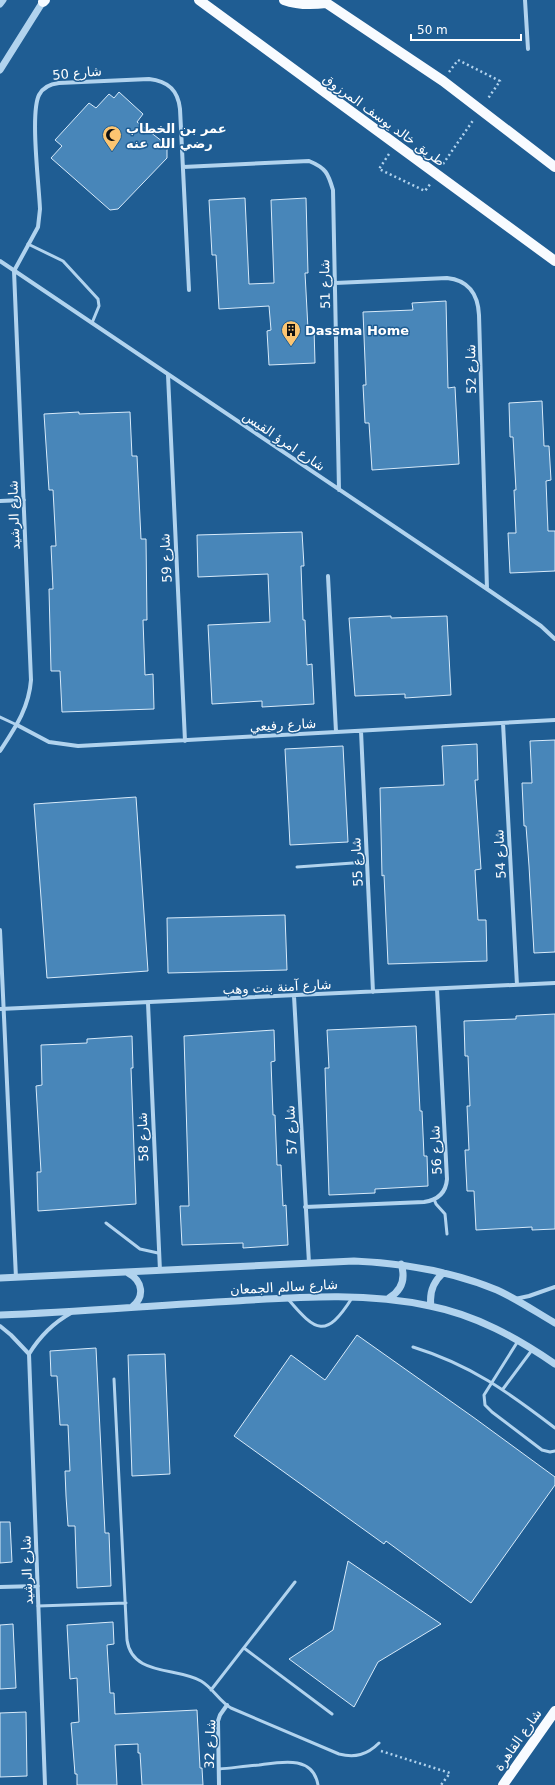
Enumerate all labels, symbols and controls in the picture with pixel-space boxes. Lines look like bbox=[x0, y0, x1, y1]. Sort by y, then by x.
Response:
scale bar bbox=[411, 16, 521, 42]
text: 50 m bbox=[417, 23, 448, 37]
street label: شارع 50 bbox=[52, 63, 102, 84]
street label: طريق خالد يوسف المرزوق bbox=[320, 71, 448, 170]
place label: عمر بن الخطاب رضي الله عنه bbox=[126, 121, 227, 151]
mosque icon: عمر بن الخطاب رضي الله عنه bbox=[101, 124, 123, 152]
street label: شارع 51 bbox=[317, 259, 334, 309]
building icon: Dassma Home bbox=[280, 319, 302, 347]
place label: Dassma Home bbox=[305, 323, 409, 338]
street label: شارع 52 bbox=[463, 344, 480, 394]
street label: شارع امرؤ القيس bbox=[240, 408, 328, 475]
street label: شارع الرشيد bbox=[5, 480, 24, 550]
street label: شارع 59 bbox=[157, 533, 176, 583]
street label: شارع رفيعي bbox=[249, 716, 317, 735]
street label: شارع 54 bbox=[491, 829, 510, 879]
street label: شارع 55 bbox=[348, 837, 367, 887]
street label: شارع آمنة بنت وهب bbox=[222, 976, 332, 998]
street label: شارع 57 bbox=[282, 1105, 301, 1155]
street label: شارع 58 bbox=[135, 1112, 152, 1162]
street label: شارع 56 bbox=[427, 1125, 446, 1175]
street label: شارع سالم الجمعان bbox=[230, 1277, 338, 1298]
street label: شارع الرشيد bbox=[18, 1535, 37, 1605]
street label: شارع القاهرة bbox=[491, 1706, 546, 1774]
street label: شارع 32 bbox=[202, 1719, 219, 1769]

